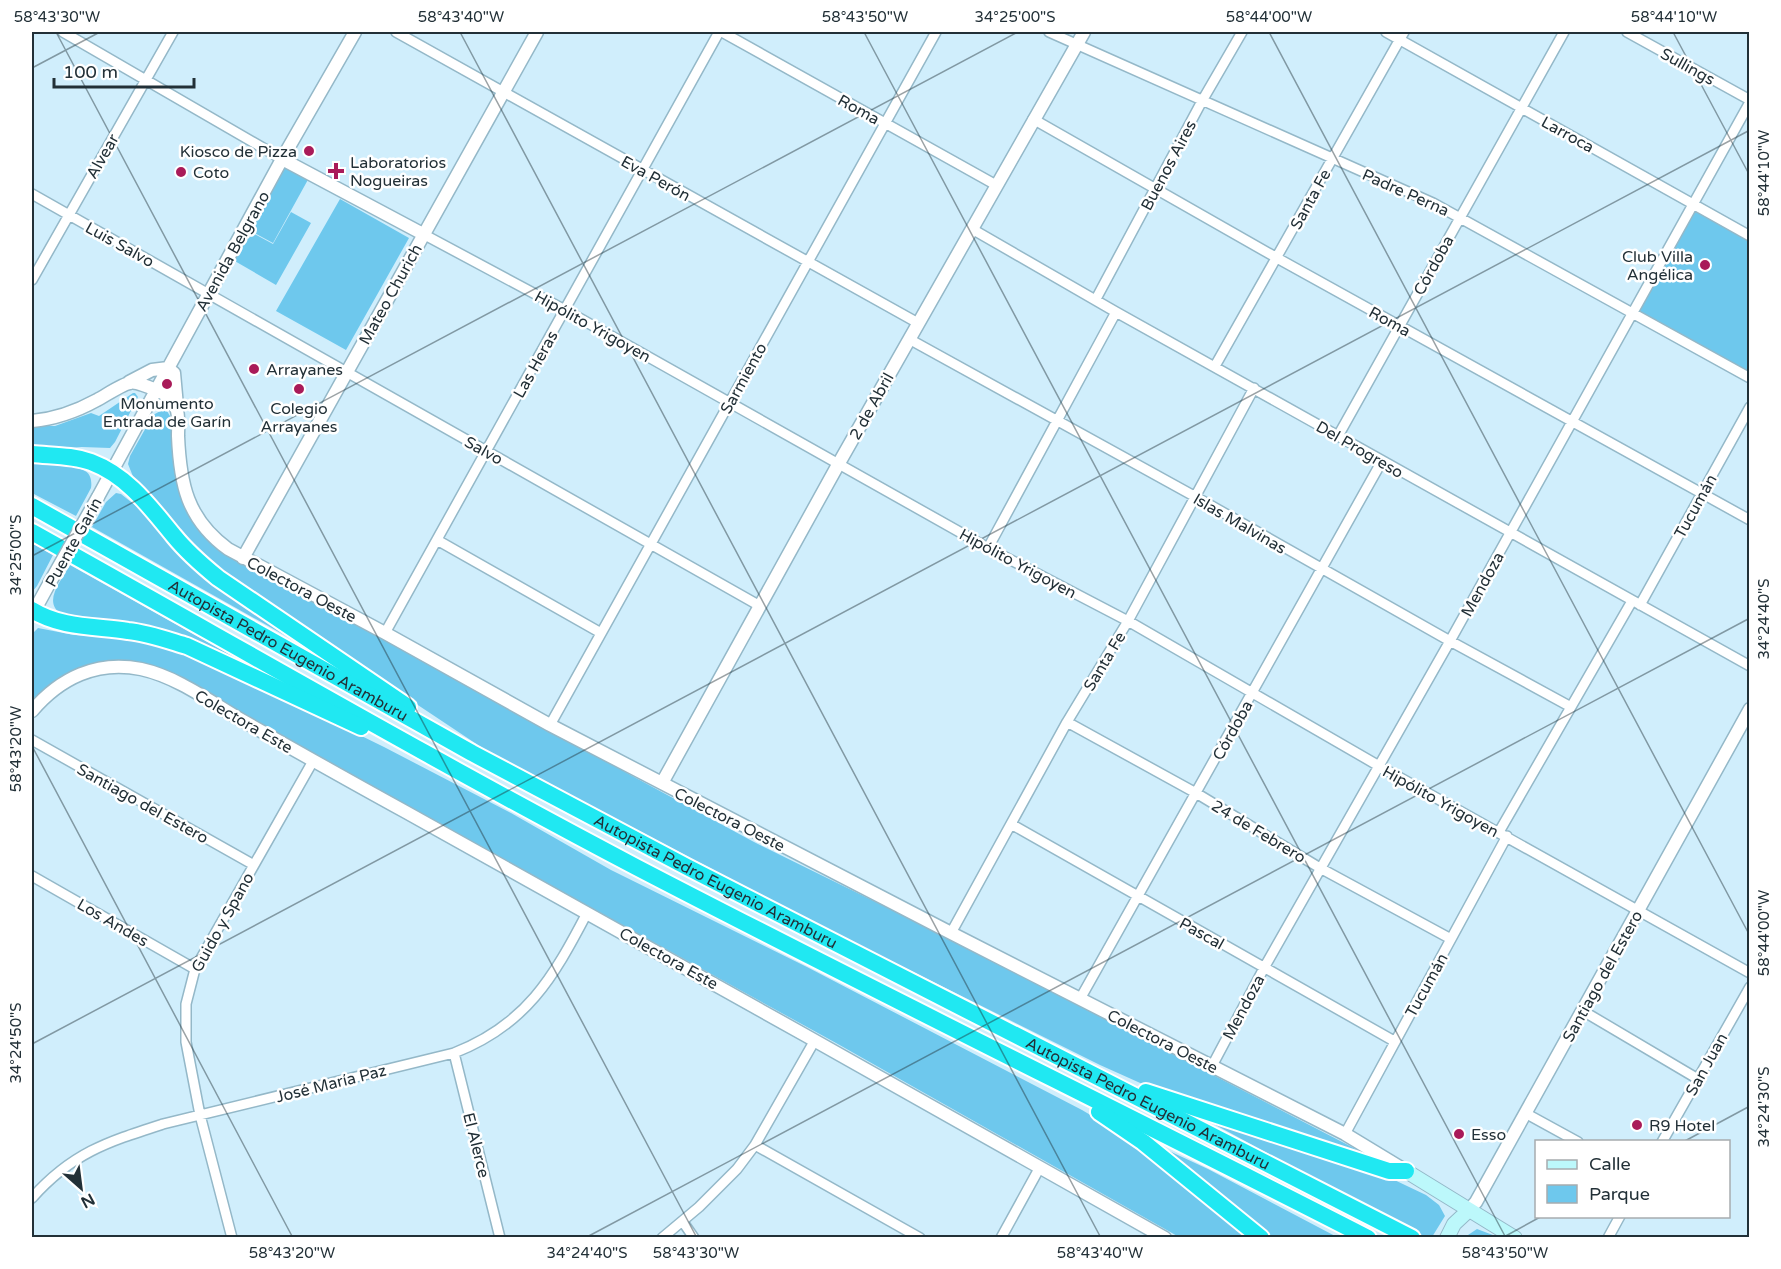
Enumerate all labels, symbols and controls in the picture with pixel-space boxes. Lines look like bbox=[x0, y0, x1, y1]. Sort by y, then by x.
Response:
text: 58°43'30"W bbox=[14, 8, 100, 26]
text: 58°43'40"W bbox=[418, 8, 504, 26]
text: 58°43'50"W bbox=[822, 8, 908, 26]
text: 34°25'00"S bbox=[975, 8, 1055, 26]
text: 58°44'00"W bbox=[1226, 8, 1312, 26]
text: 58°44'10"W bbox=[1631, 8, 1717, 26]
street label: Sullings bbox=[1657, 44, 1718, 90]
scale bar bbox=[54, 51, 194, 89]
text: 100 m bbox=[63, 61, 118, 83]
street label: Roma bbox=[834, 90, 883, 129]
street label: Larroca bbox=[1538, 112, 1598, 158]
street label: Buenos Aires bbox=[1137, 117, 1201, 214]
street label: Alvear bbox=[82, 130, 124, 182]
text: 58°44'10"W bbox=[1755, 130, 1773, 216]
place label: Kiosco de Pizza bbox=[180, 142, 297, 162]
marker: Kiosco de Pizza bbox=[302, 144, 316, 158]
street label: Eva Perón bbox=[617, 152, 694, 206]
place label: Laboratorios Nogueiras bbox=[350, 153, 446, 191]
marker: Laboratorios Nogueiras bbox=[327, 162, 345, 180]
place label: Coto bbox=[193, 163, 229, 183]
marker: Coto bbox=[174, 165, 188, 179]
street label: Padre Perna bbox=[1359, 165, 1452, 221]
street label: Santa Fe bbox=[1286, 166, 1336, 233]
street label: Avenida Belgrano bbox=[192, 188, 274, 315]
street label: Luis Salvo bbox=[82, 218, 157, 272]
street label: Córdoba bbox=[1409, 232, 1458, 299]
street label: Mateo Churich bbox=[355, 241, 427, 348]
place label: Club Villa Angélica bbox=[1622, 247, 1693, 285]
marker: Club Villa Angélica bbox=[1698, 258, 1712, 272]
street label: Hipólito Yrigoyen bbox=[531, 287, 654, 367]
street label: Roma bbox=[1365, 302, 1414, 341]
street label: Las Heras bbox=[509, 327, 563, 402]
street label: Sarmiento bbox=[716, 340, 772, 417]
place label: Arrayanes bbox=[266, 360, 343, 380]
marker: Arrayanes bbox=[247, 362, 261, 376]
street label: 2 de Abril bbox=[845, 369, 898, 444]
marker: Monumento Entrada de Garín bbox=[160, 377, 174, 391]
marker: Colegio Arrayanes bbox=[292, 382, 306, 396]
place label: Monumento Entrada de Garín bbox=[103, 394, 231, 432]
place label: Colegio Arrayanes bbox=[261, 399, 337, 437]
street label: Del Progreso bbox=[1312, 417, 1407, 483]
street label: Salvo bbox=[461, 432, 506, 470]
street label: Tucumán bbox=[1670, 471, 1722, 542]
street label: Islas Malvinas bbox=[1189, 489, 1290, 559]
street label: Puente Garín bbox=[41, 494, 107, 591]
text: 34°25'00"S bbox=[7, 515, 25, 595]
street label: Hipólito Yrigoyen bbox=[956, 525, 1080, 603]
street label: Mendoza bbox=[1457, 549, 1509, 620]
street label: Colectora Oeste bbox=[243, 553, 360, 627]
street label: Autopista Pedro Eugenio Aramburu bbox=[165, 576, 411, 726]
text: 34°24'40"S bbox=[1755, 579, 1773, 659]
street label: Santa Fe bbox=[1079, 628, 1130, 695]
street label: Colectora Este bbox=[191, 686, 296, 758]
street label: Córdoba bbox=[1208, 697, 1257, 764]
text: 58°43'20"W bbox=[7, 706, 25, 792]
street label: Santiago del Estero bbox=[73, 759, 212, 848]
street label: Hipólito Yrigoyen bbox=[1379, 762, 1502, 842]
street label: Colectora Oeste bbox=[671, 783, 788, 856]
street label: 24 de Febrero bbox=[1208, 796, 1309, 868]
street label: Autopista Pedro Eugenio Aramburu bbox=[590, 810, 841, 953]
street label: Guido y Spano bbox=[187, 869, 258, 976]
text: 58°44'00"W bbox=[1755, 890, 1773, 976]
street label: Los Andes bbox=[73, 894, 152, 951]
street label: Santiago del Estero bbox=[1558, 907, 1647, 1046]
street label: Pascal bbox=[1175, 913, 1228, 954]
street label: Colectora Este bbox=[616, 923, 721, 994]
street label: Tucumán bbox=[1401, 950, 1453, 1021]
street label: Mendoza bbox=[1218, 972, 1269, 1043]
text: 34°24'50"S bbox=[7, 1003, 25, 1083]
street label: Colectora Oeste bbox=[1104, 1005, 1221, 1078]
street label: San Juan bbox=[1681, 1030, 1732, 1099]
street label: Autopista Pedro Eugenio Aramburu bbox=[1022, 1033, 1273, 1175]
street label: José María Paz bbox=[274, 1061, 389, 1107]
text: 34°24'30"S bbox=[1755, 1067, 1773, 1147]
street label: El Alerce bbox=[458, 1110, 494, 1180]
place label: R9 Hotel bbox=[1649, 1116, 1715, 1136]
marker: R9 Hotel bbox=[1630, 1118, 1644, 1132]
place label: Esso bbox=[1471, 1125, 1506, 1145]
marker: Esso bbox=[1452, 1127, 1466, 1141]
legend bbox=[1535, 1140, 1730, 1218]
text: Calle bbox=[1589, 1153, 1631, 1175]
north arrow bbox=[51, 1158, 111, 1218]
text: Parque bbox=[1589, 1183, 1650, 1205]
text: N bbox=[77, 1189, 98, 1212]
text: 58°43'20"W bbox=[249, 1244, 335, 1262]
text: 34°24'40"S bbox=[547, 1244, 627, 1262]
text: 58°43'30"W bbox=[653, 1244, 739, 1262]
text: 58°43'40"W bbox=[1057, 1244, 1143, 1262]
text: 58°43'50"W bbox=[1462, 1244, 1548, 1262]

